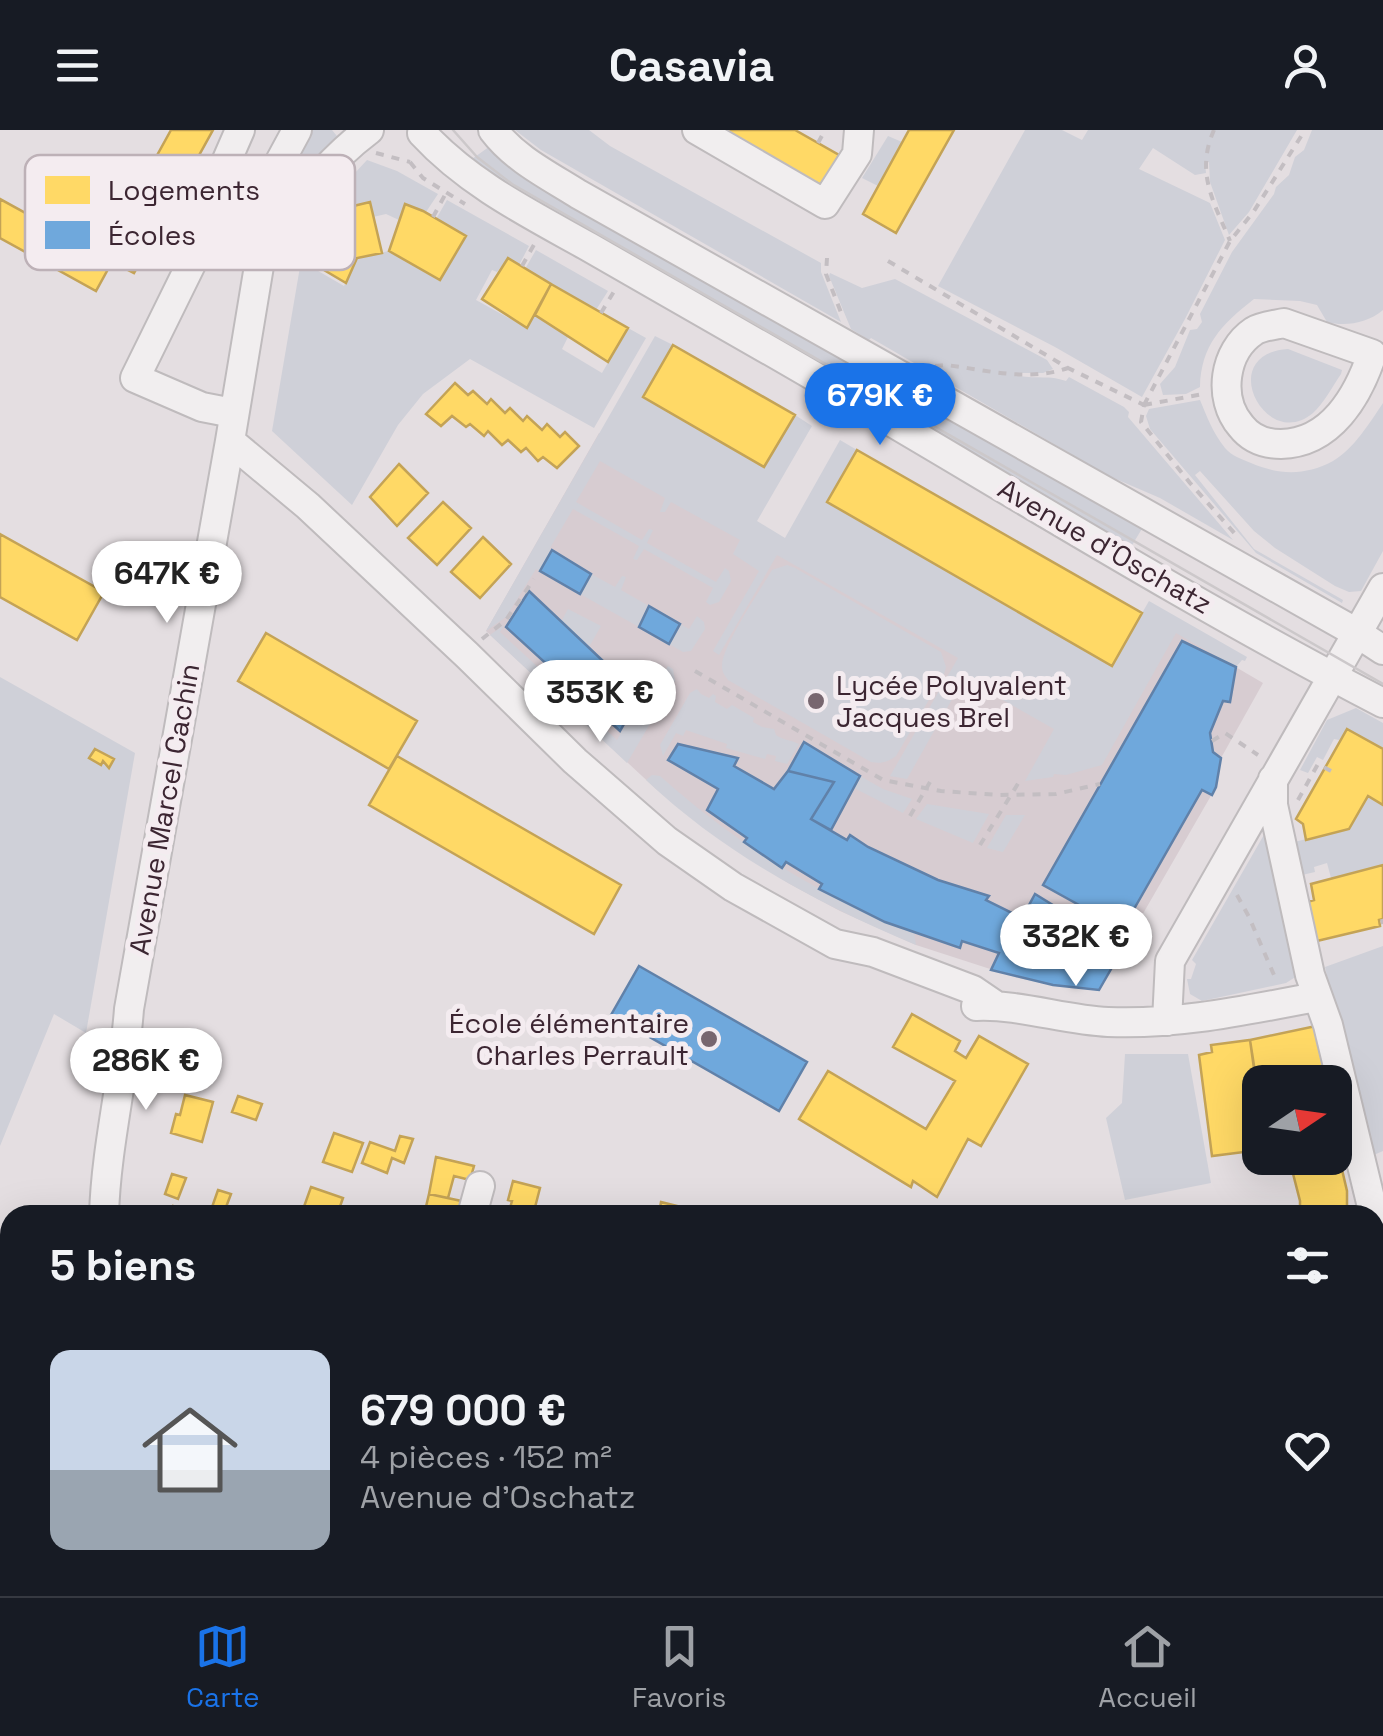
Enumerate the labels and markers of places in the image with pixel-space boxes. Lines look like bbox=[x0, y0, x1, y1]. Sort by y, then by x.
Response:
pin: 679K € bbox=[799, 363, 961, 448]
pin: 647K € bbox=[86, 541, 248, 626]
pin: 353K € bbox=[519, 660, 681, 745]
place label: Lycée Polyvalent Jacques Brel bbox=[836, 667, 1067, 735]
marker: Lycée Polyvalent Jacques Brel bbox=[805, 690, 827, 712]
pin: 332K € bbox=[995, 904, 1157, 989]
place label: École élémentaire Charles Perrault bbox=[449, 1005, 689, 1073]
pin: 286K € bbox=[65, 1028, 227, 1113]
marker: École élémentaire Charles Perrault bbox=[698, 1028, 720, 1050]

